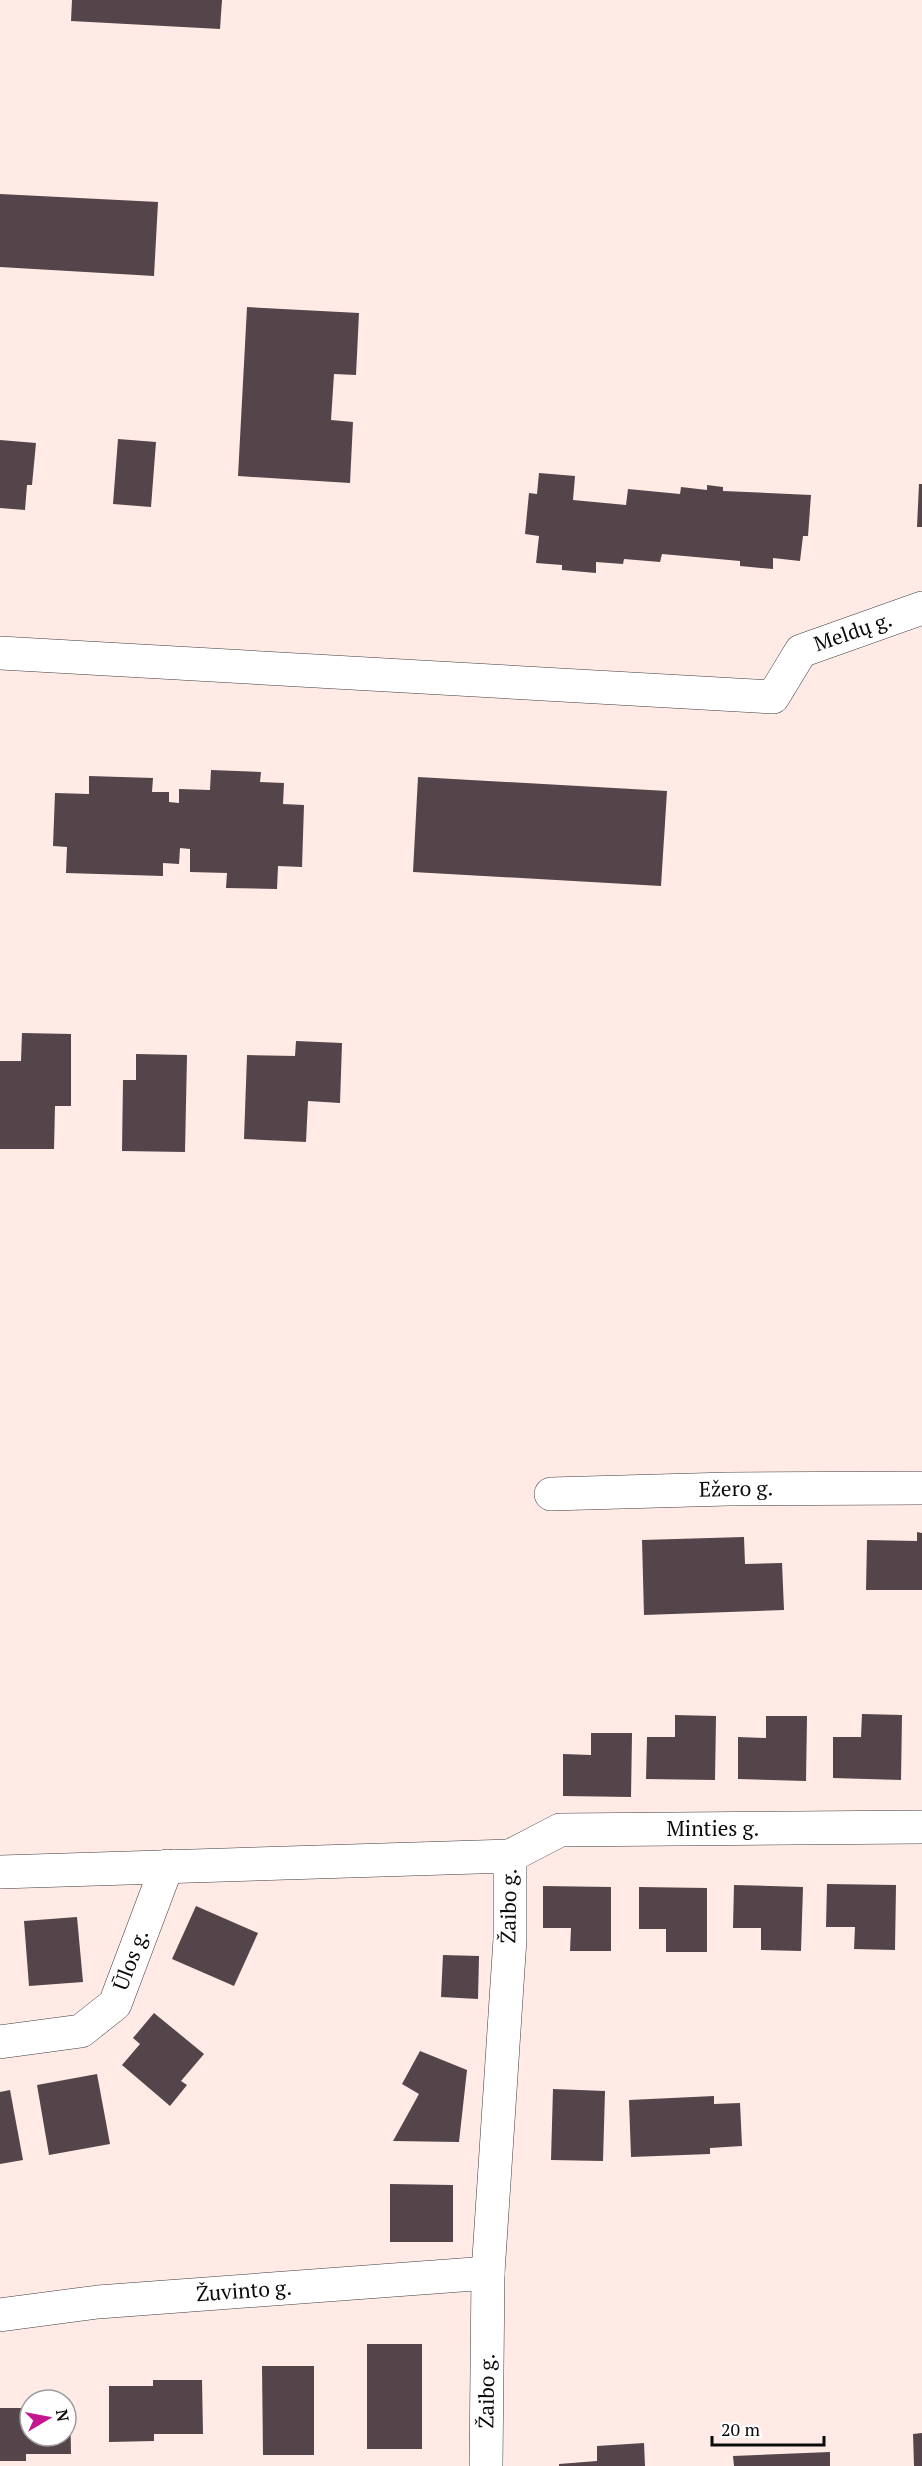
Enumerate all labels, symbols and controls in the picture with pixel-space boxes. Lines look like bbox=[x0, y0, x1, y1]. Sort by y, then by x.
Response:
street label: Meldų g. bbox=[810, 605, 895, 657]
street label: Ežero g. bbox=[699, 1473, 773, 1503]
street label: Minties g. bbox=[667, 1814, 759, 1842]
street label: Žaibo g. bbox=[493, 1868, 523, 1944]
street label: Ūlos g. bbox=[106, 1925, 154, 1994]
street label: Žuvinto g. bbox=[195, 2273, 293, 2307]
street label: Žaibo g. bbox=[471, 2353, 501, 2429]
north arrow bbox=[18, 2388, 78, 2448]
text: N bbox=[51, 2408, 75, 2423]
scale bar bbox=[712, 2409, 824, 2447]
text: 20 m bbox=[721, 2417, 761, 2441]

